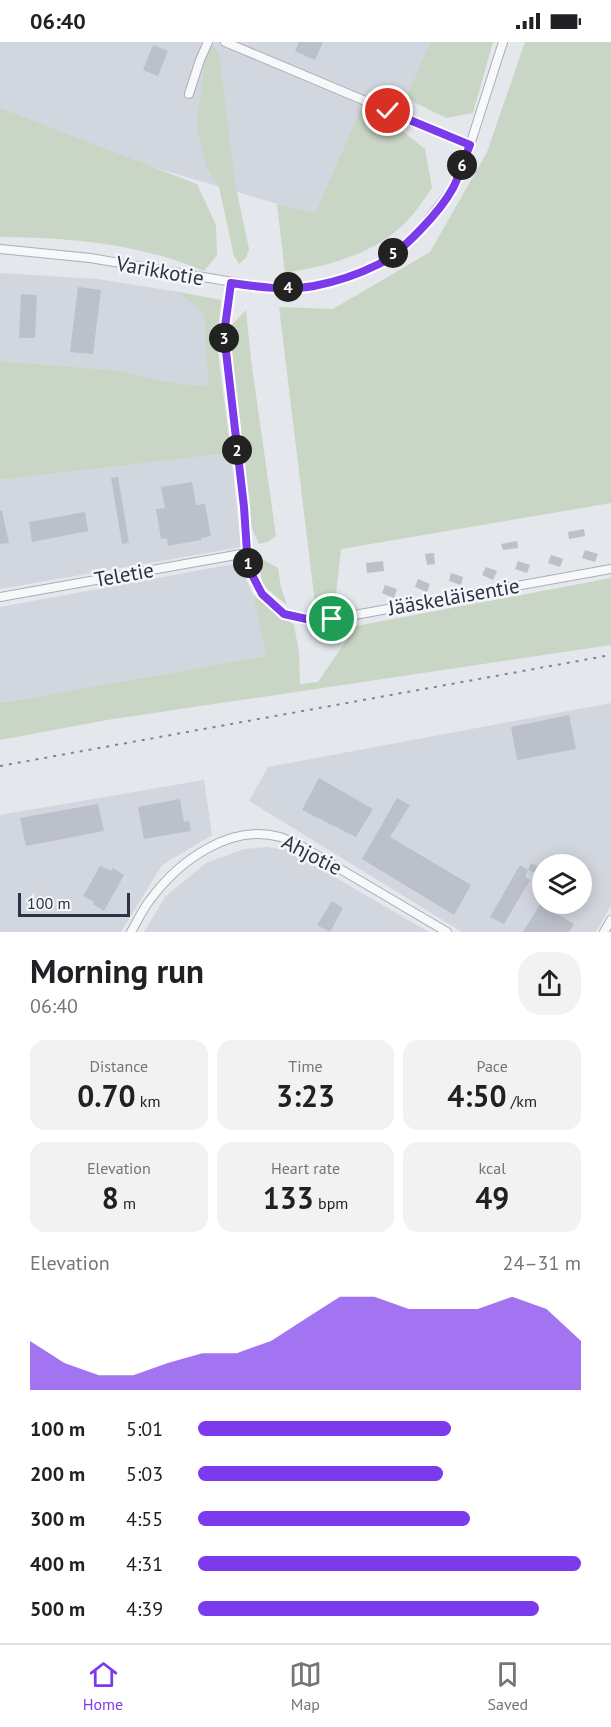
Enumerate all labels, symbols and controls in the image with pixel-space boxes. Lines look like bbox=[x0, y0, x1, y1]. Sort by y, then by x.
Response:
text: 06:40 bbox=[30, 7, 86, 35]
pin bbox=[362, 85, 413, 136]
icon: check bbox=[371, 94, 404, 127]
pin: 6 bbox=[447, 150, 477, 180]
text: 6 bbox=[457, 155, 467, 175]
pin: 5 bbox=[378, 238, 408, 268]
text: 5 bbox=[388, 243, 398, 263]
street label: Varikkotie bbox=[113, 249, 206, 291]
pin: 4 bbox=[273, 272, 303, 302]
text: 4 bbox=[283, 277, 293, 297]
pin: 3 bbox=[209, 323, 239, 353]
text: 3 bbox=[219, 328, 229, 348]
pin: 2 bbox=[222, 435, 252, 465]
text: 2 bbox=[232, 440, 242, 460]
pin: 1 bbox=[233, 548, 263, 578]
text: 1 bbox=[243, 553, 253, 573]
street label: Teletie bbox=[92, 556, 156, 593]
street label: Jääskeläisentie bbox=[385, 572, 522, 622]
pin bbox=[306, 593, 357, 644]
icon: arrive bbox=[315, 602, 348, 635]
street label: Ahjotie bbox=[278, 828, 347, 881]
map controls bbox=[532, 854, 592, 914]
button: layers bbox=[532, 854, 592, 914]
scale bar bbox=[18, 890, 130, 917]
text: 100 m bbox=[27, 893, 70, 913]
text: Morning run bbox=[30, 949, 204, 992]
button: share bbox=[518, 952, 581, 1015]
text: 06:40 bbox=[30, 993, 78, 1019]
text: Distance bbox=[90, 1056, 148, 1076]
text: Time bbox=[288, 1056, 323, 1076]
text: Pace bbox=[477, 1056, 508, 1076]
text: 0.70 bbox=[77, 1076, 136, 1115]
text: 3:23 bbox=[276, 1076, 335, 1115]
text: 4:50 bbox=[447, 1076, 506, 1115]
text: km bbox=[136, 1091, 161, 1111]
text: /km bbox=[506, 1091, 537, 1111]
text: Elevation bbox=[87, 1158, 151, 1178]
text: Heart rate bbox=[271, 1158, 340, 1178]
text: kcal bbox=[479, 1158, 506, 1178]
text: 8 bbox=[102, 1178, 119, 1217]
text: 133 bbox=[263, 1178, 314, 1217]
text: 49 bbox=[475, 1178, 509, 1217]
text: m bbox=[119, 1193, 136, 1213]
text: bpm bbox=[314, 1193, 348, 1213]
text: Elevation bbox=[30, 1250, 110, 1276]
text: 24–31 m bbox=[503, 1250, 581, 1276]
text: 100 m bbox=[30, 1416, 85, 1442]
text: 5:01 bbox=[126, 1416, 163, 1442]
text: 200 m bbox=[30, 1461, 85, 1487]
text: 5:03 bbox=[126, 1461, 163, 1487]
text: 300 m bbox=[30, 1506, 85, 1532]
text: 4:55 bbox=[126, 1506, 163, 1532]
text: 400 m bbox=[30, 1551, 85, 1577]
text: 4:31 bbox=[126, 1551, 163, 1577]
text: 500 m bbox=[30, 1596, 85, 1622]
text: 4:39 bbox=[126, 1596, 163, 1622]
tab: Home bbox=[83, 1658, 123, 1714]
tab: Map bbox=[289, 1658, 322, 1714]
tab: Saved bbox=[487, 1658, 528, 1714]

